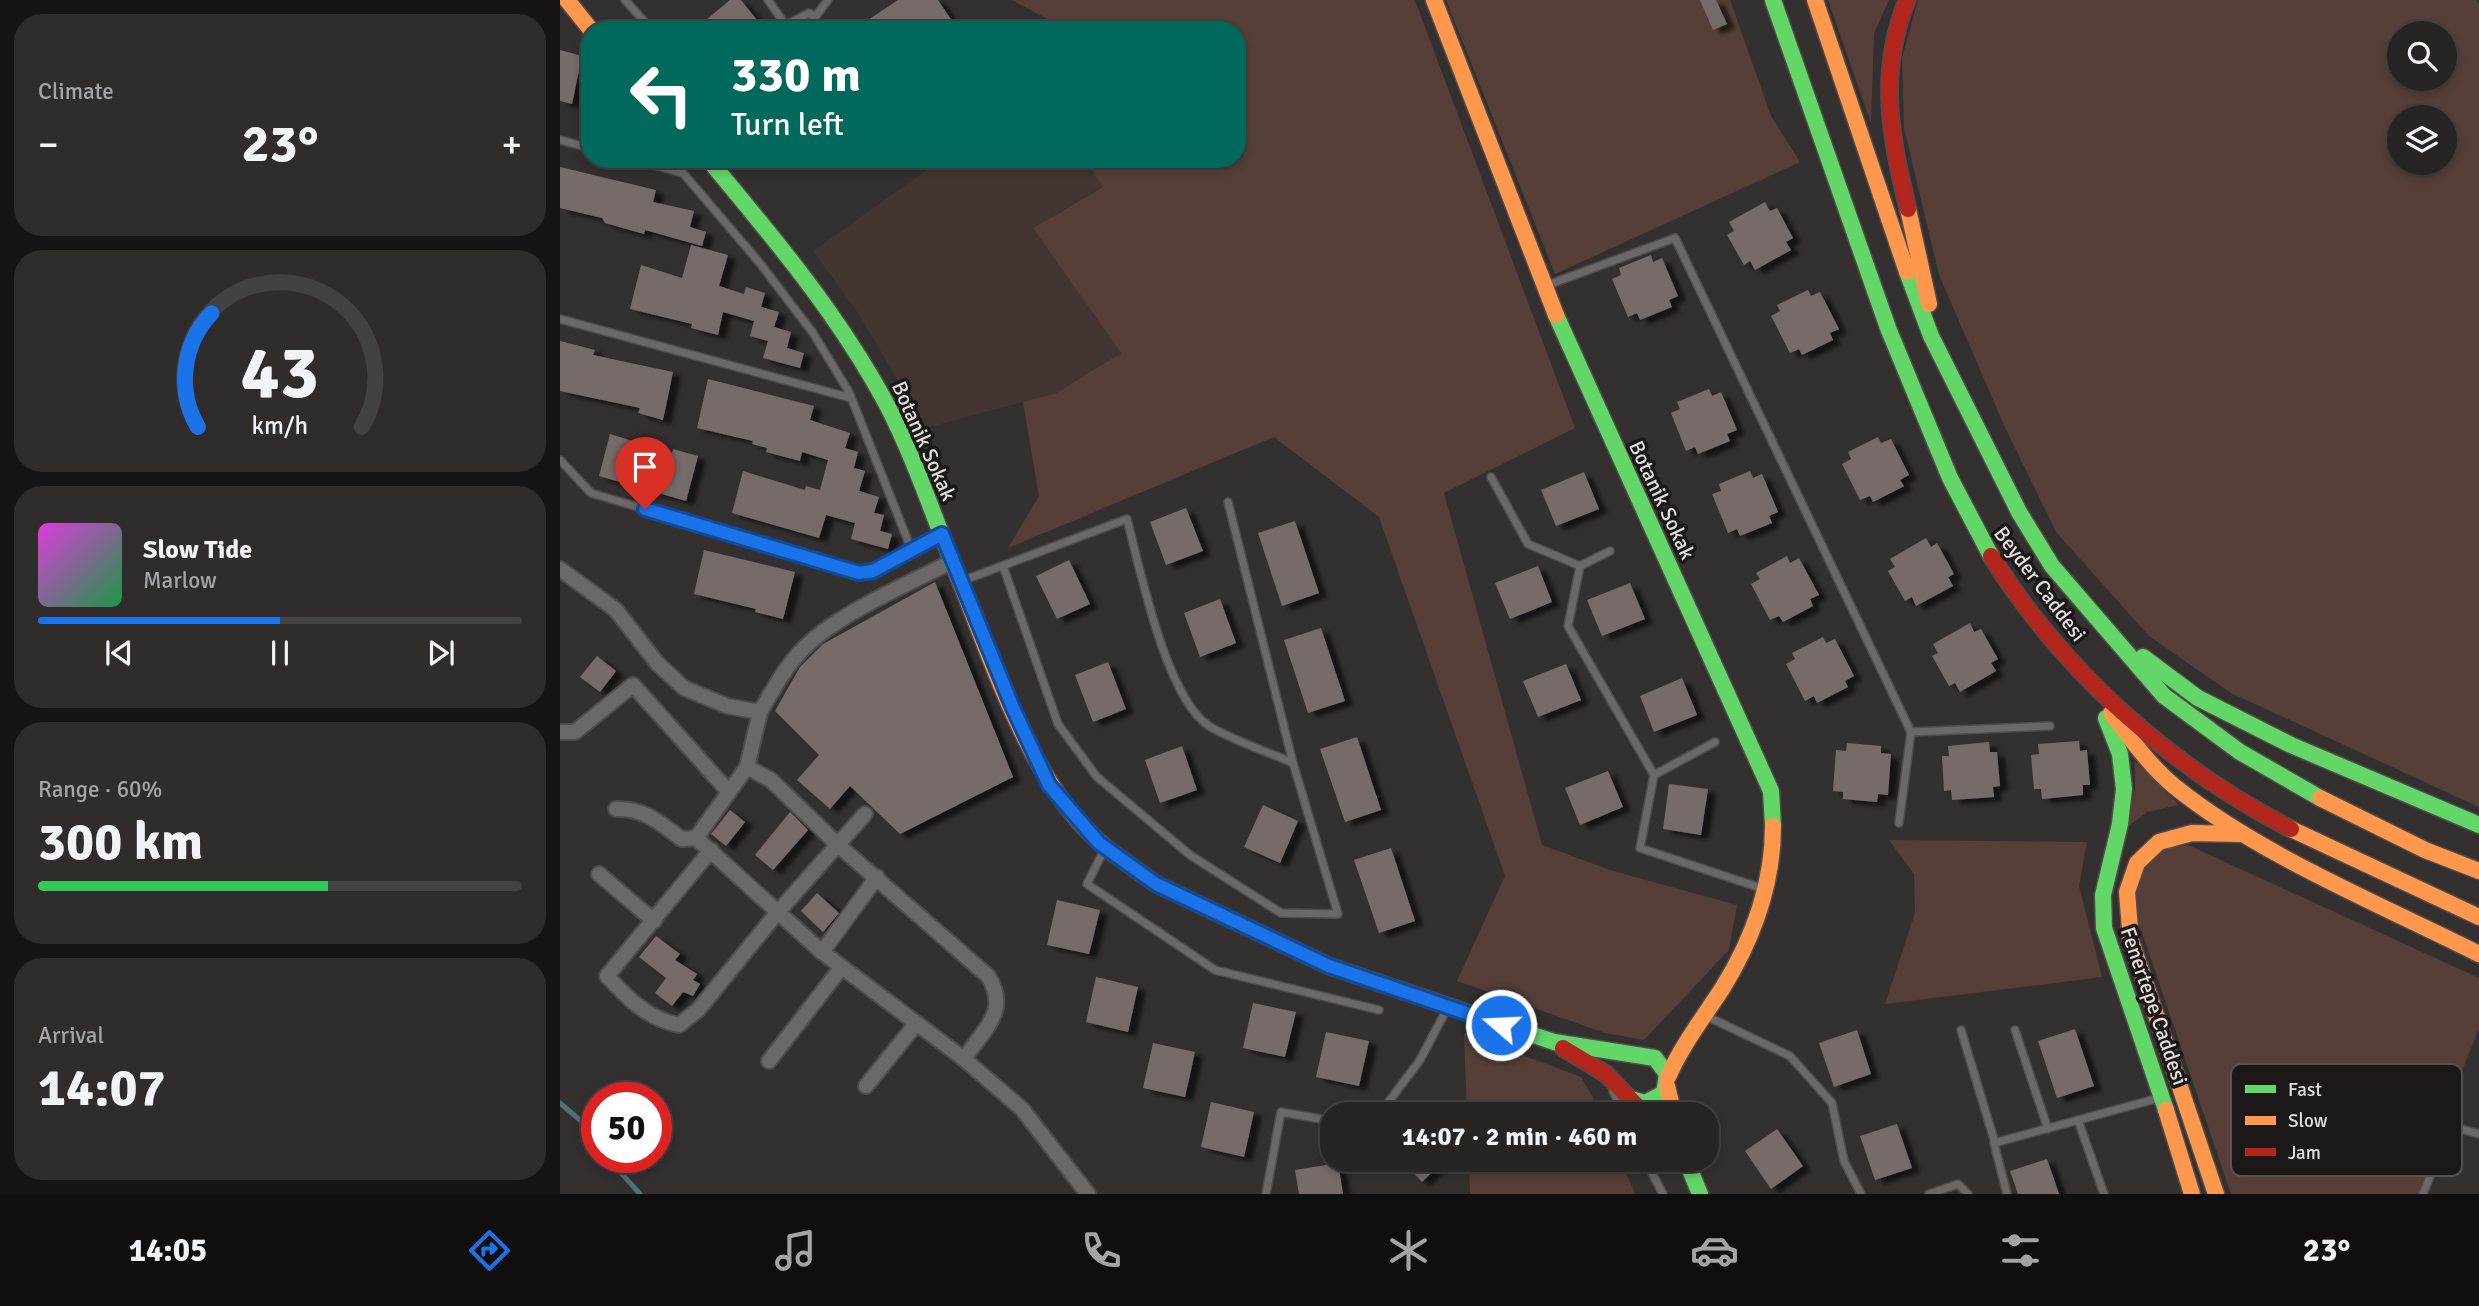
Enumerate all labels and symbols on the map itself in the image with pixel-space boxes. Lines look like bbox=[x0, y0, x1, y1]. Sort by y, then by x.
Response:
street label: Botanik Sokak bbox=[886, 377, 962, 505]
street label: Botanik Sokak bbox=[1623, 436, 1701, 564]
pin bbox=[615, 437, 675, 509]
street label: Beyder Caddesi bbox=[1988, 521, 2092, 647]
street label: Fenertepe Caddesi bbox=[2115, 923, 2193, 1089]
position arrow bbox=[1464, 988, 1538, 1062]
legend bbox=[2231, 1064, 2462, 1176]
text: Fast bbox=[2288, 1078, 2322, 1102]
speed limit sign: 50 bbox=[581, 1082, 672, 1173]
text: Slow bbox=[2288, 1109, 2328, 1133]
text: Jam bbox=[2288, 1141, 2321, 1165]

